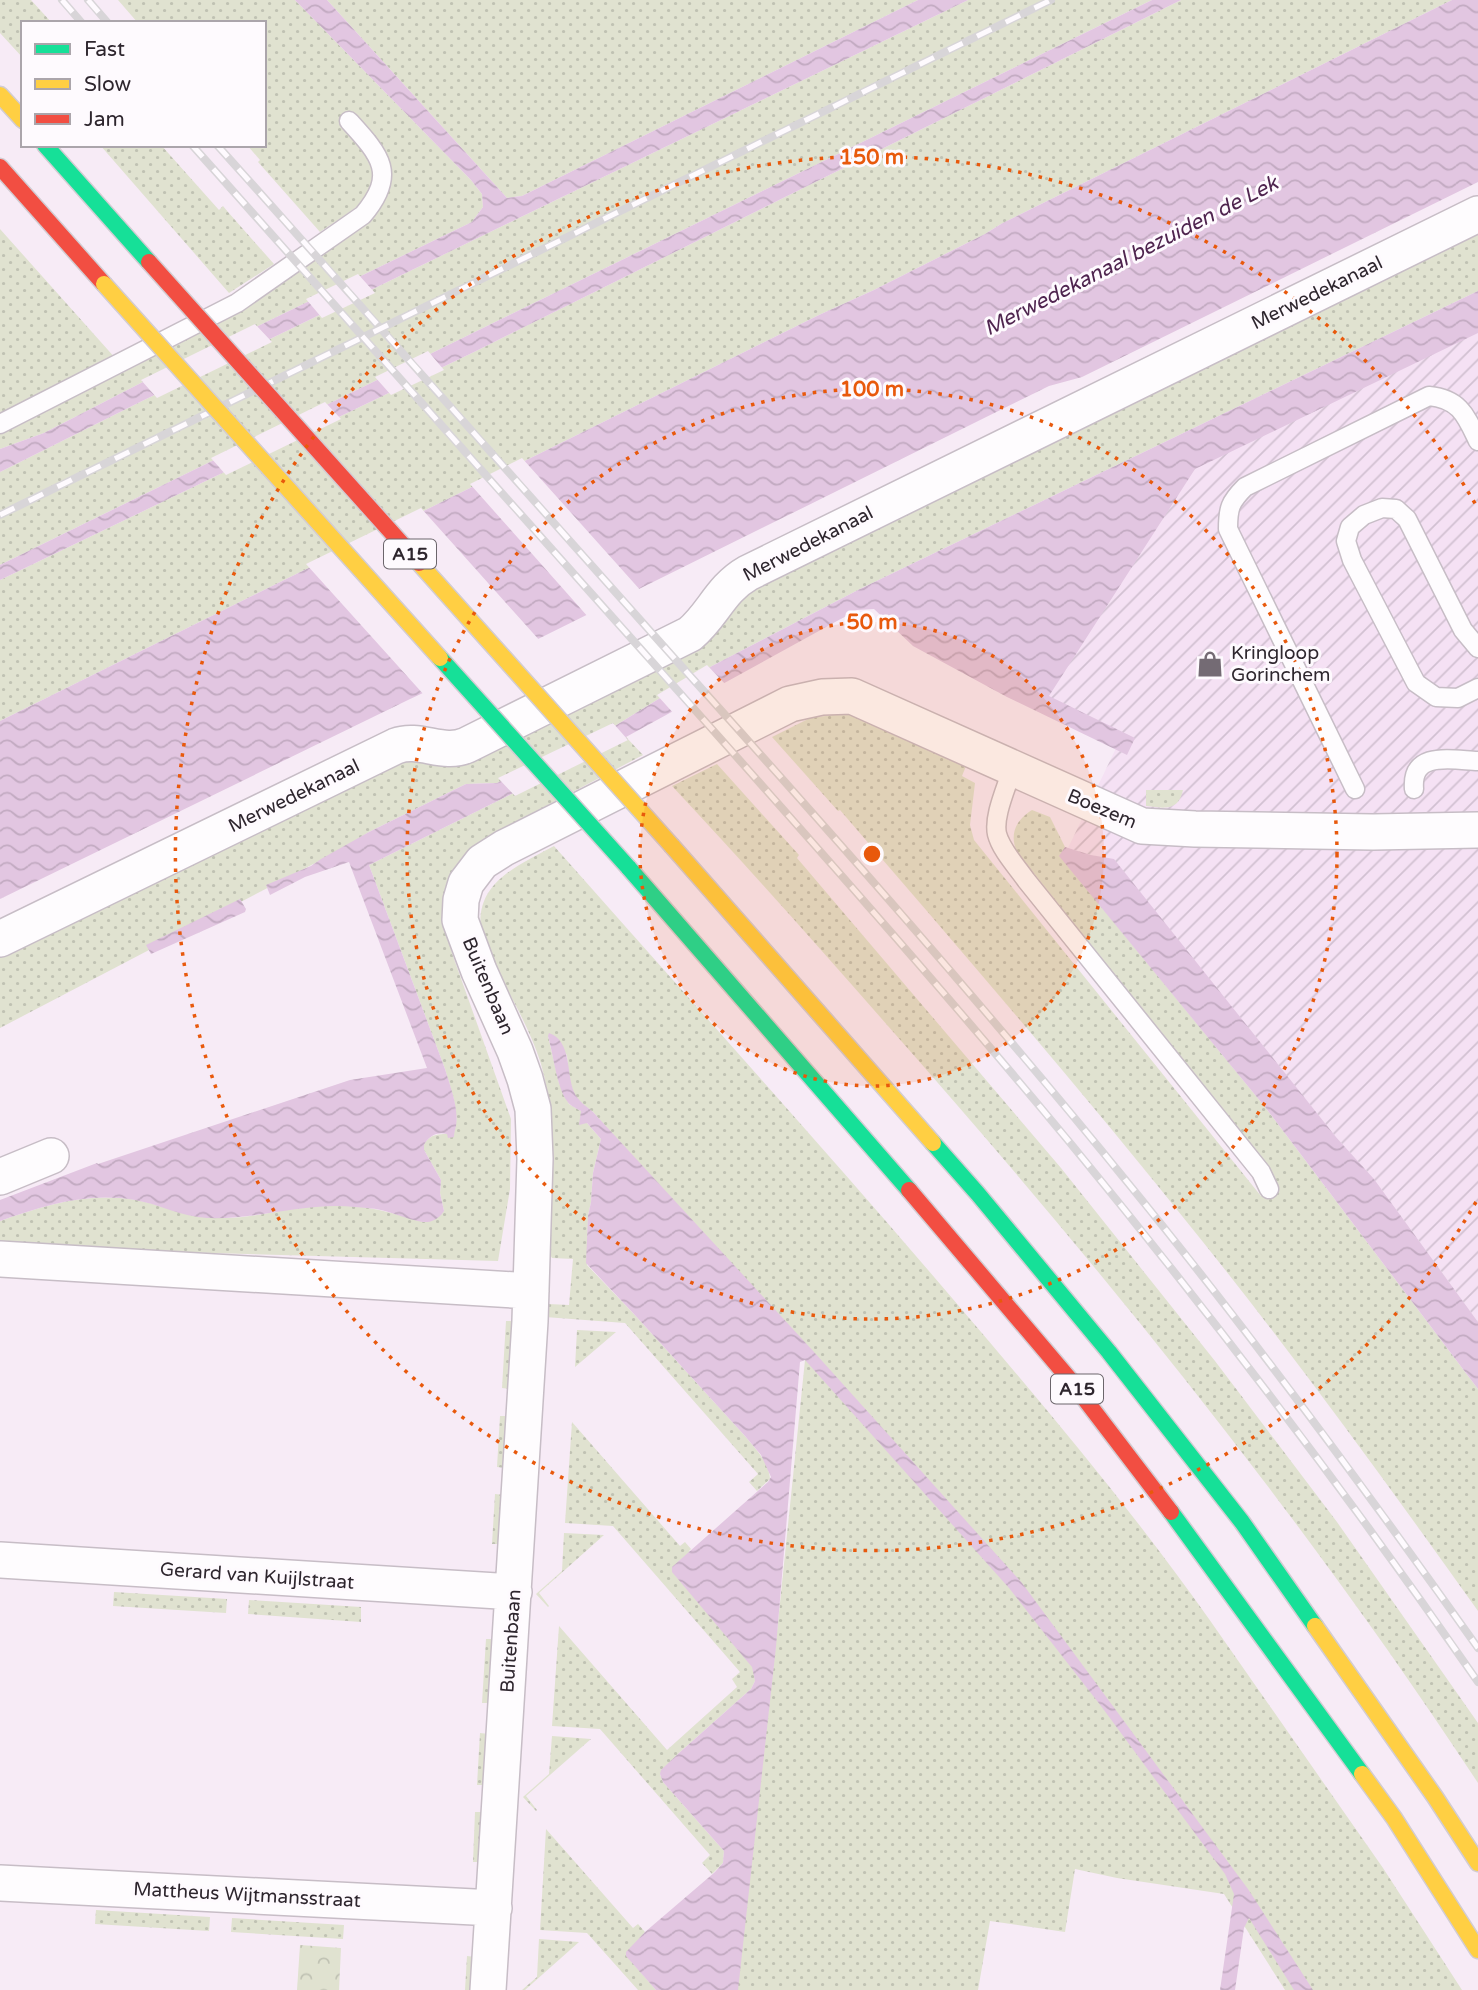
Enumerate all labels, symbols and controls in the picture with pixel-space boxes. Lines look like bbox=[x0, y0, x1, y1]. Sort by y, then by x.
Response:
legend bbox=[21, 21, 266, 147]
text: Fast bbox=[84, 37, 125, 62]
text: Slow bbox=[84, 72, 132, 97]
text: Jam bbox=[84, 107, 125, 132]
text: 150 m bbox=[840, 145, 904, 170]
water label: Merwedekanaal bezuiden de Lek bbox=[980, 170, 1284, 341]
street label: Merwedekanaal bbox=[1248, 252, 1386, 334]
text: 100 m bbox=[840, 377, 904, 402]
street label: Merwedekanaal bbox=[739, 502, 877, 586]
road number: A15 bbox=[384, 540, 436, 568]
text: 50 m bbox=[846, 610, 898, 635]
place label: Kringloop Gorinchem bbox=[1231, 642, 1330, 686]
shop icon: Kringloop Gorinchem bbox=[1195, 649, 1225, 679]
street label: Merwedekanaal bbox=[225, 755, 363, 837]
street label: Boezem bbox=[1064, 785, 1140, 833]
centre of rings bbox=[860, 842, 884, 866]
street label: Buitenbaan bbox=[458, 934, 518, 1038]
road number: A15 bbox=[1051, 1374, 1103, 1404]
street label: Gerard van Kuijlstraat bbox=[159, 1558, 355, 1594]
street label: Buitenbaan bbox=[496, 1589, 526, 1693]
street label: Mattheus Wijtmansstraat bbox=[133, 1878, 361, 1912]

